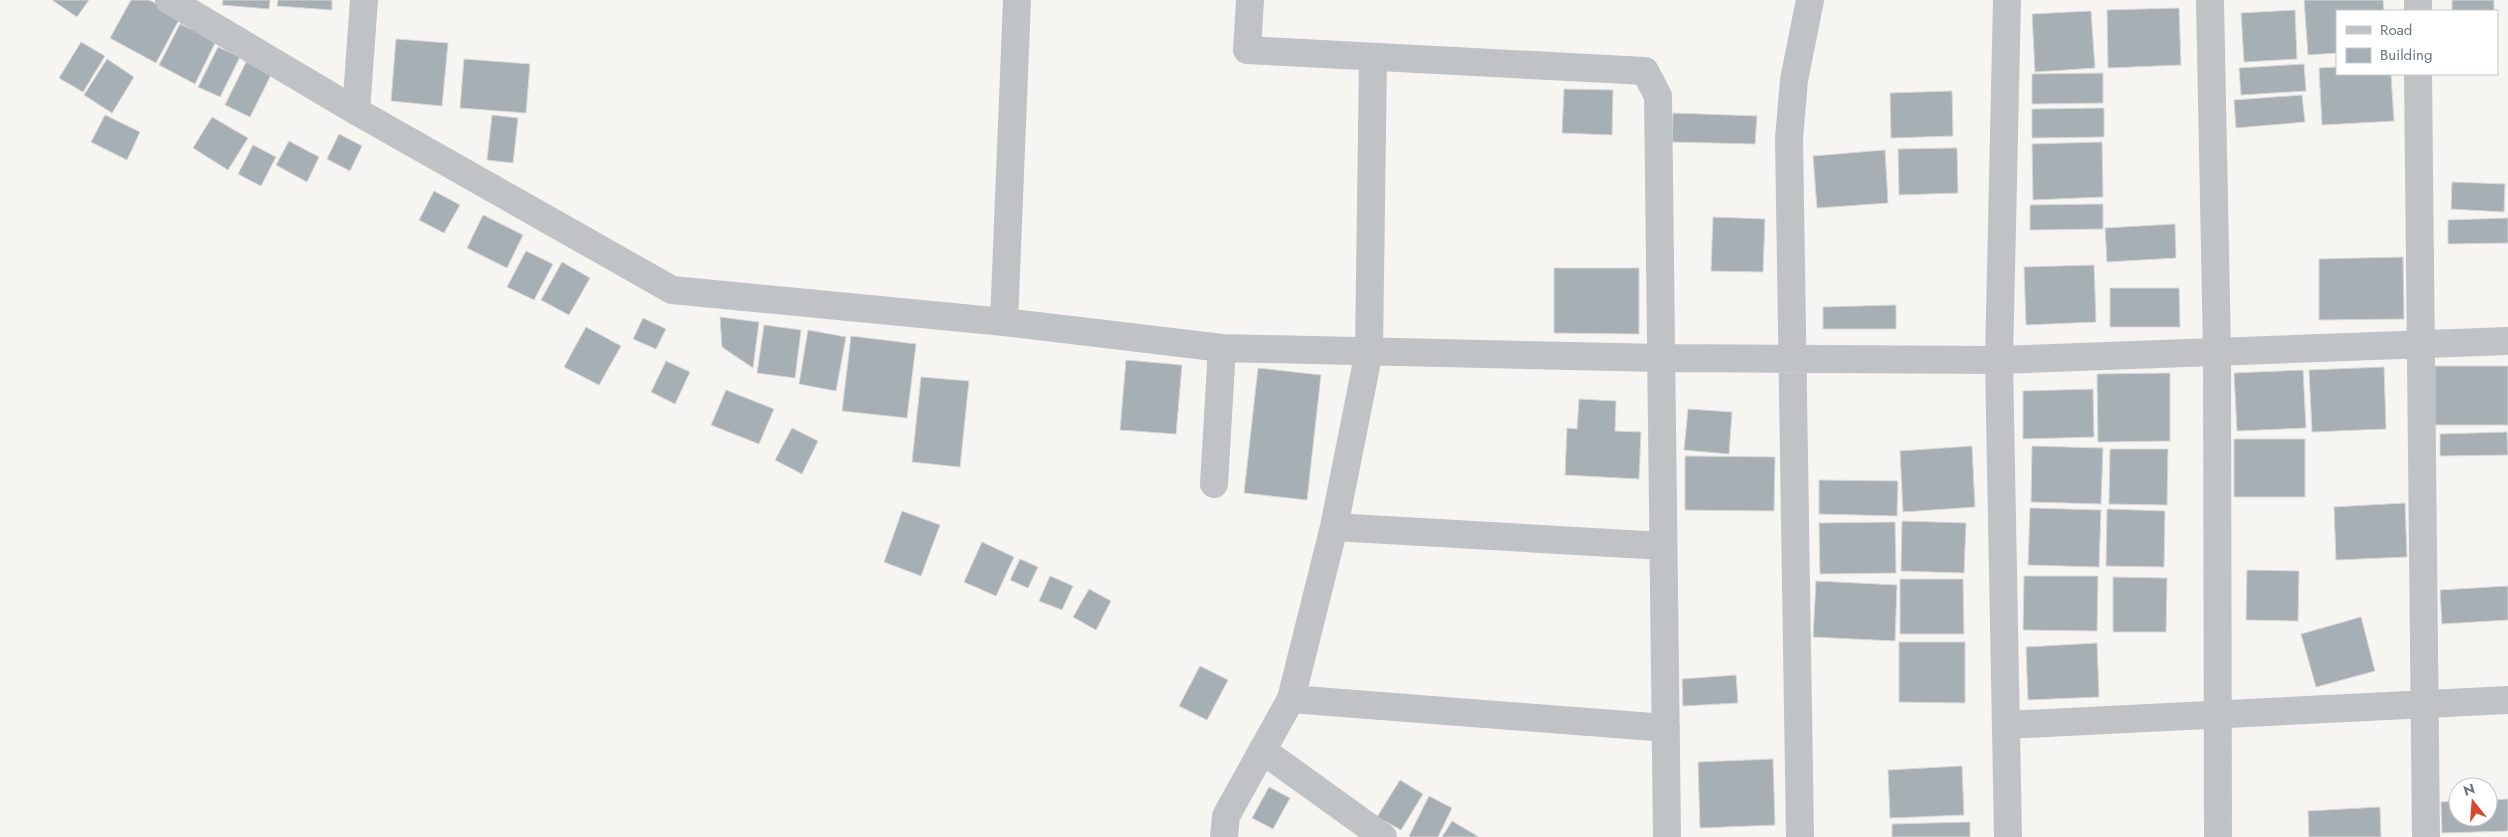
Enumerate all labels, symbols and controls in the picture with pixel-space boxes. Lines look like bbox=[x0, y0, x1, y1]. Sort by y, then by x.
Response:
legend bbox=[2336, 10, 2498, 75]
text: Road bbox=[2380, 19, 2412, 41]
text: Building bbox=[2380, 44, 2432, 66]
north arrow bbox=[2448, 777, 2498, 827]
text: N bbox=[2461, 778, 2477, 801]

